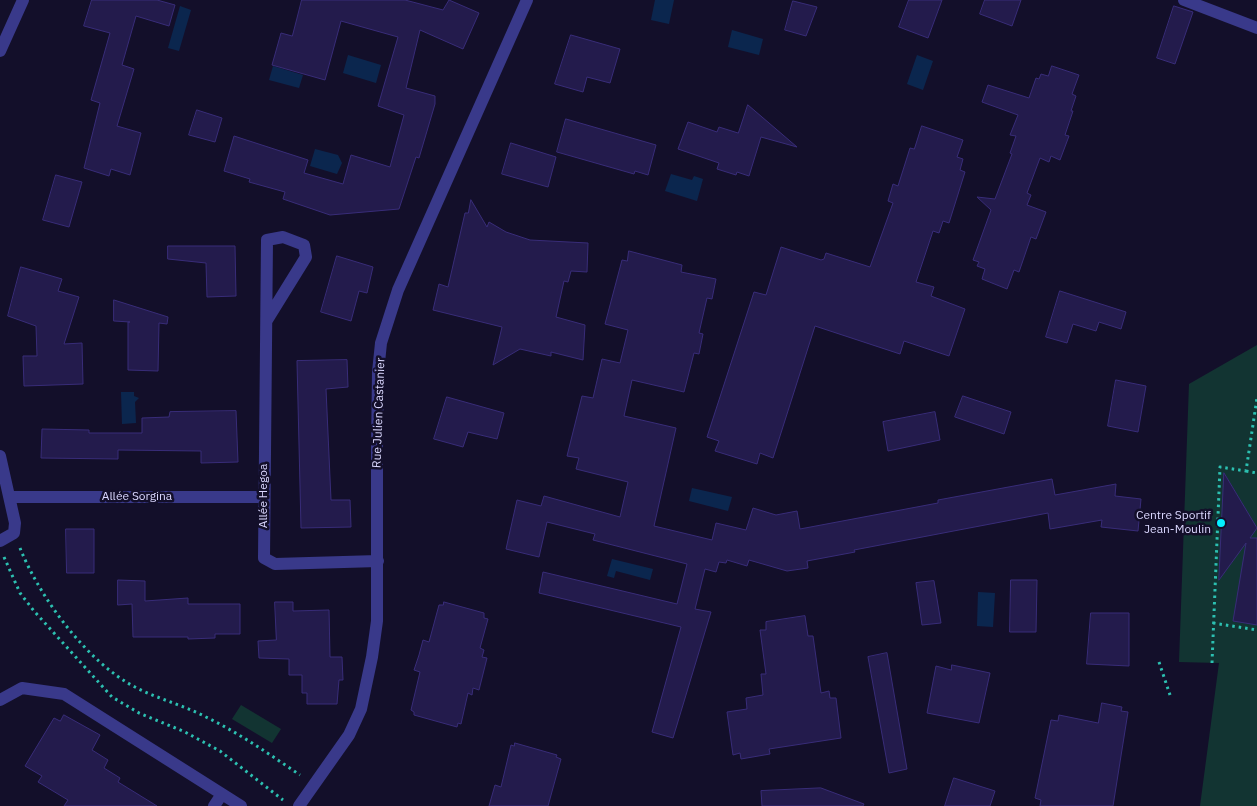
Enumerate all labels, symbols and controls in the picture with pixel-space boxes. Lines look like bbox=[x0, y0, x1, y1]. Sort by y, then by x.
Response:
street label: Rue Julien Castanier bbox=[370, 358, 388, 468]
street label: Allée Hegoa bbox=[257, 464, 271, 528]
street label: Allée Sorgina bbox=[102, 490, 172, 504]
place label: Centre Sportif Jean-Moulin bbox=[1136, 509, 1211, 537]
marker: Centre Sportif Jean-Moulin bbox=[1215, 517, 1227, 529]

